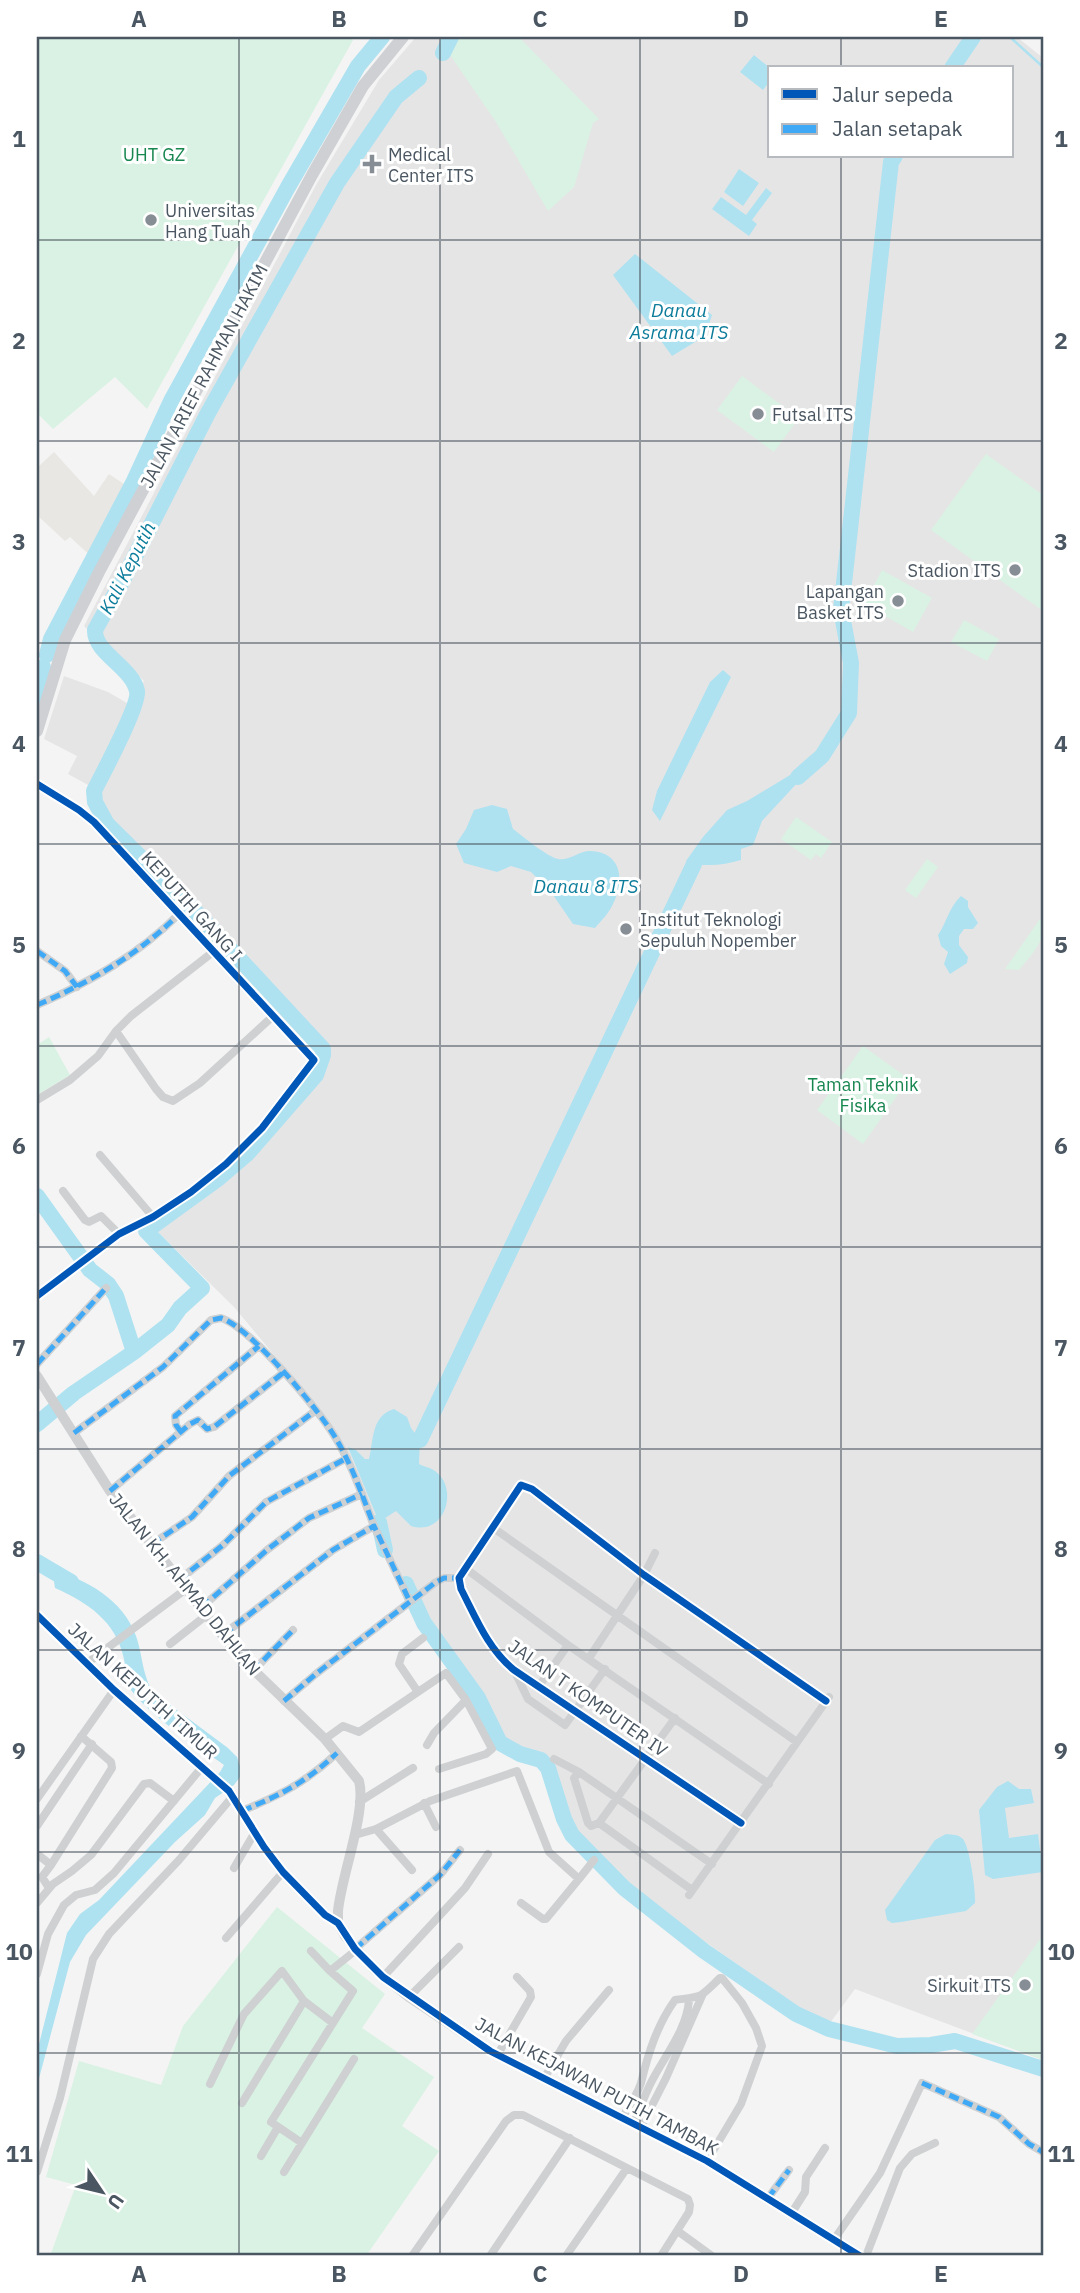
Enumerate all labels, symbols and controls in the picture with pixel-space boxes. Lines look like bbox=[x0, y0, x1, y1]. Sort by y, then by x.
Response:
text: A bbox=[131, 3, 147, 33]
text: B bbox=[331, 3, 347, 33]
text: C bbox=[533, 3, 548, 33]
text: D bbox=[733, 3, 749, 33]
text: E bbox=[934, 3, 948, 33]
legend bbox=[768, 66, 1014, 158]
text: Jalur sepeda bbox=[832, 80, 953, 108]
text: Jalan setapak bbox=[832, 114, 963, 142]
text: 1 bbox=[12, 123, 26, 153]
text: 1 bbox=[1054, 123, 1068, 153]
park label: UHT GZ bbox=[123, 143, 185, 166]
place label: Medical Center ITS bbox=[388, 143, 474, 187]
marker: Medical Center ITS bbox=[362, 154, 382, 174]
place label: Universitas Hang Tuah bbox=[165, 199, 255, 243]
marker: Universitas Hang Tuah bbox=[143, 212, 159, 228]
street label: JALAN ARIEF RAHMAN HAKIM bbox=[135, 260, 273, 492]
water label: Danau Asrama ITS bbox=[629, 298, 728, 344]
text: 2 bbox=[12, 325, 26, 355]
text: 2 bbox=[1054, 325, 1068, 355]
place label: Futsal ITS bbox=[772, 403, 853, 426]
marker: Futsal ITS bbox=[750, 406, 766, 422]
water label: Kali Keputih bbox=[93, 518, 161, 618]
text: 3 bbox=[12, 526, 26, 556]
text: 3 bbox=[1054, 526, 1068, 556]
place label: Stadion ITS bbox=[907, 559, 1001, 582]
marker: Stadion ITS bbox=[1007, 562, 1023, 578]
place label: Lapangan Basket ITS bbox=[797, 580, 884, 624]
marker: Lapangan Basket ITS bbox=[890, 593, 906, 609]
text: 4 bbox=[12, 728, 26, 758]
text: 4 bbox=[1054, 728, 1068, 758]
street label: KEPUTIH GANG I bbox=[137, 846, 247, 966]
water label: Danau 8 ITS bbox=[534, 874, 638, 898]
place label: Institut Teknologi Sepuluh Nopember bbox=[640, 908, 797, 952]
marker: Institut Teknologi Sepuluh Nopember bbox=[618, 921, 634, 937]
text: 5 bbox=[12, 929, 26, 959]
text: 5 bbox=[1054, 929, 1068, 959]
park label: Taman Teknik Fisika bbox=[807, 1073, 919, 1117]
text: 6 bbox=[12, 1130, 26, 1160]
text: 6 bbox=[1054, 1130, 1068, 1160]
text: 7 bbox=[12, 1332, 26, 1362]
text: 7 bbox=[1054, 1332, 1068, 1362]
street label: JALAN KH. AHMAD DAHLAN bbox=[104, 1488, 266, 1680]
text: 8 bbox=[12, 1533, 26, 1563]
text: 8 bbox=[1054, 1533, 1068, 1563]
street label: JALAN KEPUTIH TIMUR bbox=[63, 1618, 223, 1764]
street label: JALAN T KOMPUTER IV bbox=[504, 1634, 672, 1762]
text: 9 bbox=[12, 1735, 26, 1765]
text: 9 bbox=[1054, 1735, 1068, 1765]
text: 10 bbox=[5, 1936, 33, 1966]
text: 10 bbox=[1047, 1936, 1075, 1966]
place label: Sirkuit ITS bbox=[927, 1974, 1011, 1997]
marker: Sirkuit ITS bbox=[1017, 1977, 1033, 1993]
street label: JALAN KEJAWAN PUTIH TAMBAK bbox=[471, 2012, 723, 2160]
text: 11 bbox=[5, 2138, 33, 2168]
text: 11 bbox=[1047, 2138, 1075, 2168]
north arrow bbox=[66, 2156, 136, 2226]
text: U bbox=[102, 2189, 130, 2214]
text: A bbox=[131, 2258, 147, 2288]
text: B bbox=[331, 2258, 347, 2288]
text: C bbox=[533, 2258, 548, 2288]
text: D bbox=[733, 2258, 749, 2288]
text: E bbox=[934, 2258, 948, 2288]

